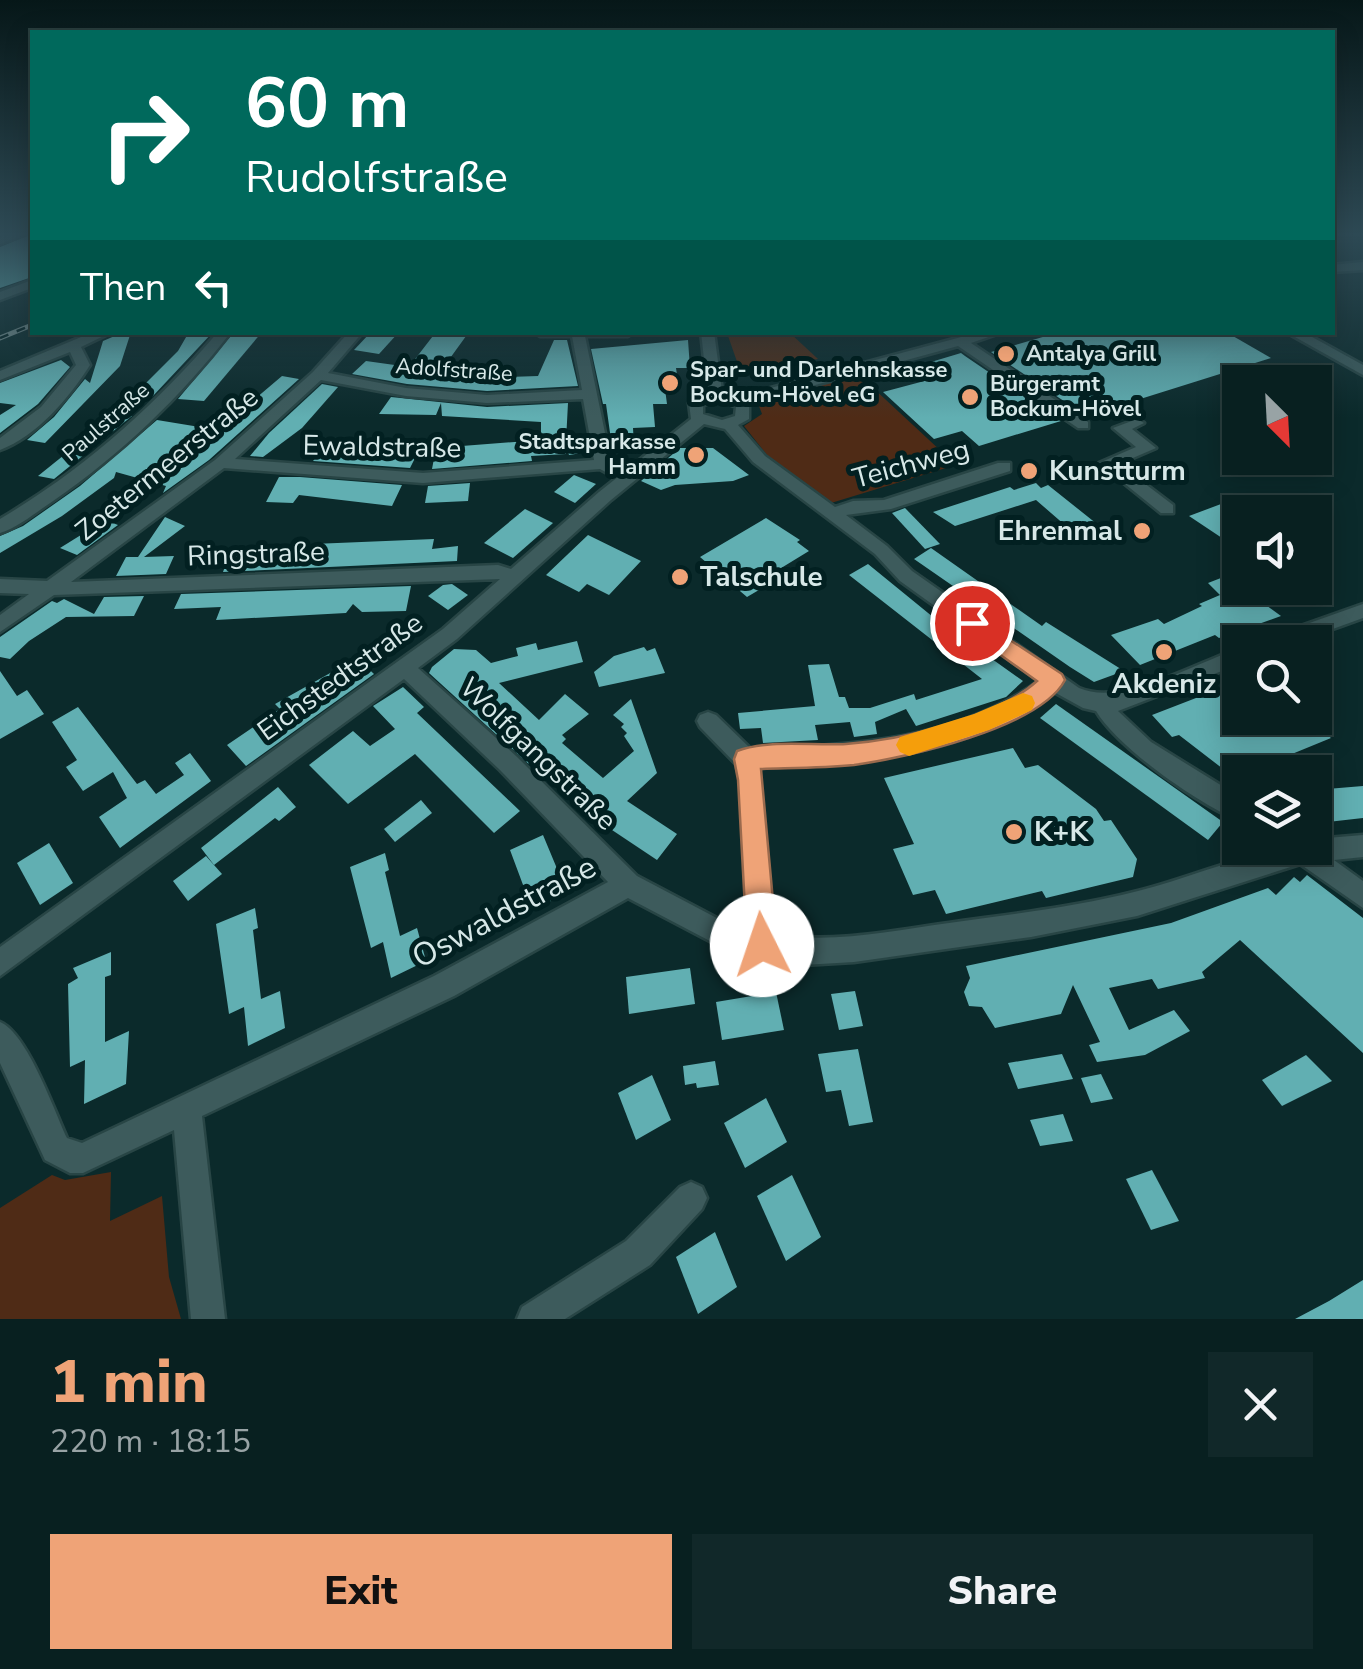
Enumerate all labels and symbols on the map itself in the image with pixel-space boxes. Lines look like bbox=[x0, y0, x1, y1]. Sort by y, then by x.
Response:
place label: Antalya Grill bbox=[1026, 339, 1156, 369]
marker: Antalya Grill bbox=[995, 343, 1017, 365]
street label: Adolfstraße bbox=[394, 351, 514, 389]
place label: Spar- und Darlehnskasse Bockum-Hövel eG bbox=[690, 355, 947, 410]
north arrow bbox=[1222, 365, 1332, 475]
place label: Bürgeramt Bockum-Hövel bbox=[990, 369, 1141, 424]
marker: Spar- und Darlehnskasse Bockum-Hövel eG bbox=[659, 372, 681, 394]
street label: Paulstraße bbox=[56, 376, 156, 468]
street label: Zoetermeerstraße bbox=[68, 379, 266, 549]
marker: Bürgeramt Bockum-Hövel bbox=[959, 386, 981, 408]
street label: Ewaldstraße bbox=[302, 427, 462, 467]
place label: Stadtsparkasse Hamm bbox=[518, 427, 676, 482]
street label: Teichweg bbox=[848, 430, 974, 498]
marker: Stadtsparkasse Hamm bbox=[685, 444, 707, 466]
place label: Kunstturm bbox=[1049, 452, 1186, 490]
marker: Kunstturm bbox=[1018, 460, 1040, 482]
place label: Ehrenmal bbox=[998, 512, 1122, 550]
marker: Ehrenmal bbox=[1131, 520, 1153, 542]
street label: Ringstraße bbox=[187, 533, 325, 575]
place label: Talschule bbox=[700, 558, 823, 596]
marker: Talschule bbox=[669, 566, 691, 588]
pin bbox=[930, 581, 1015, 666]
street label: Eichstedtstraße bbox=[250, 604, 430, 750]
marker: Akdeniz bbox=[1153, 641, 1175, 663]
place label: Akdeniz bbox=[1112, 665, 1216, 703]
street label: Wolfgangstraße bbox=[451, 669, 625, 839]
place label: K+K bbox=[1034, 813, 1089, 851]
marker: K+K bbox=[1003, 821, 1025, 843]
street label: Oswaldstraße bbox=[404, 845, 604, 979]
position arrow bbox=[710, 893, 814, 997]

